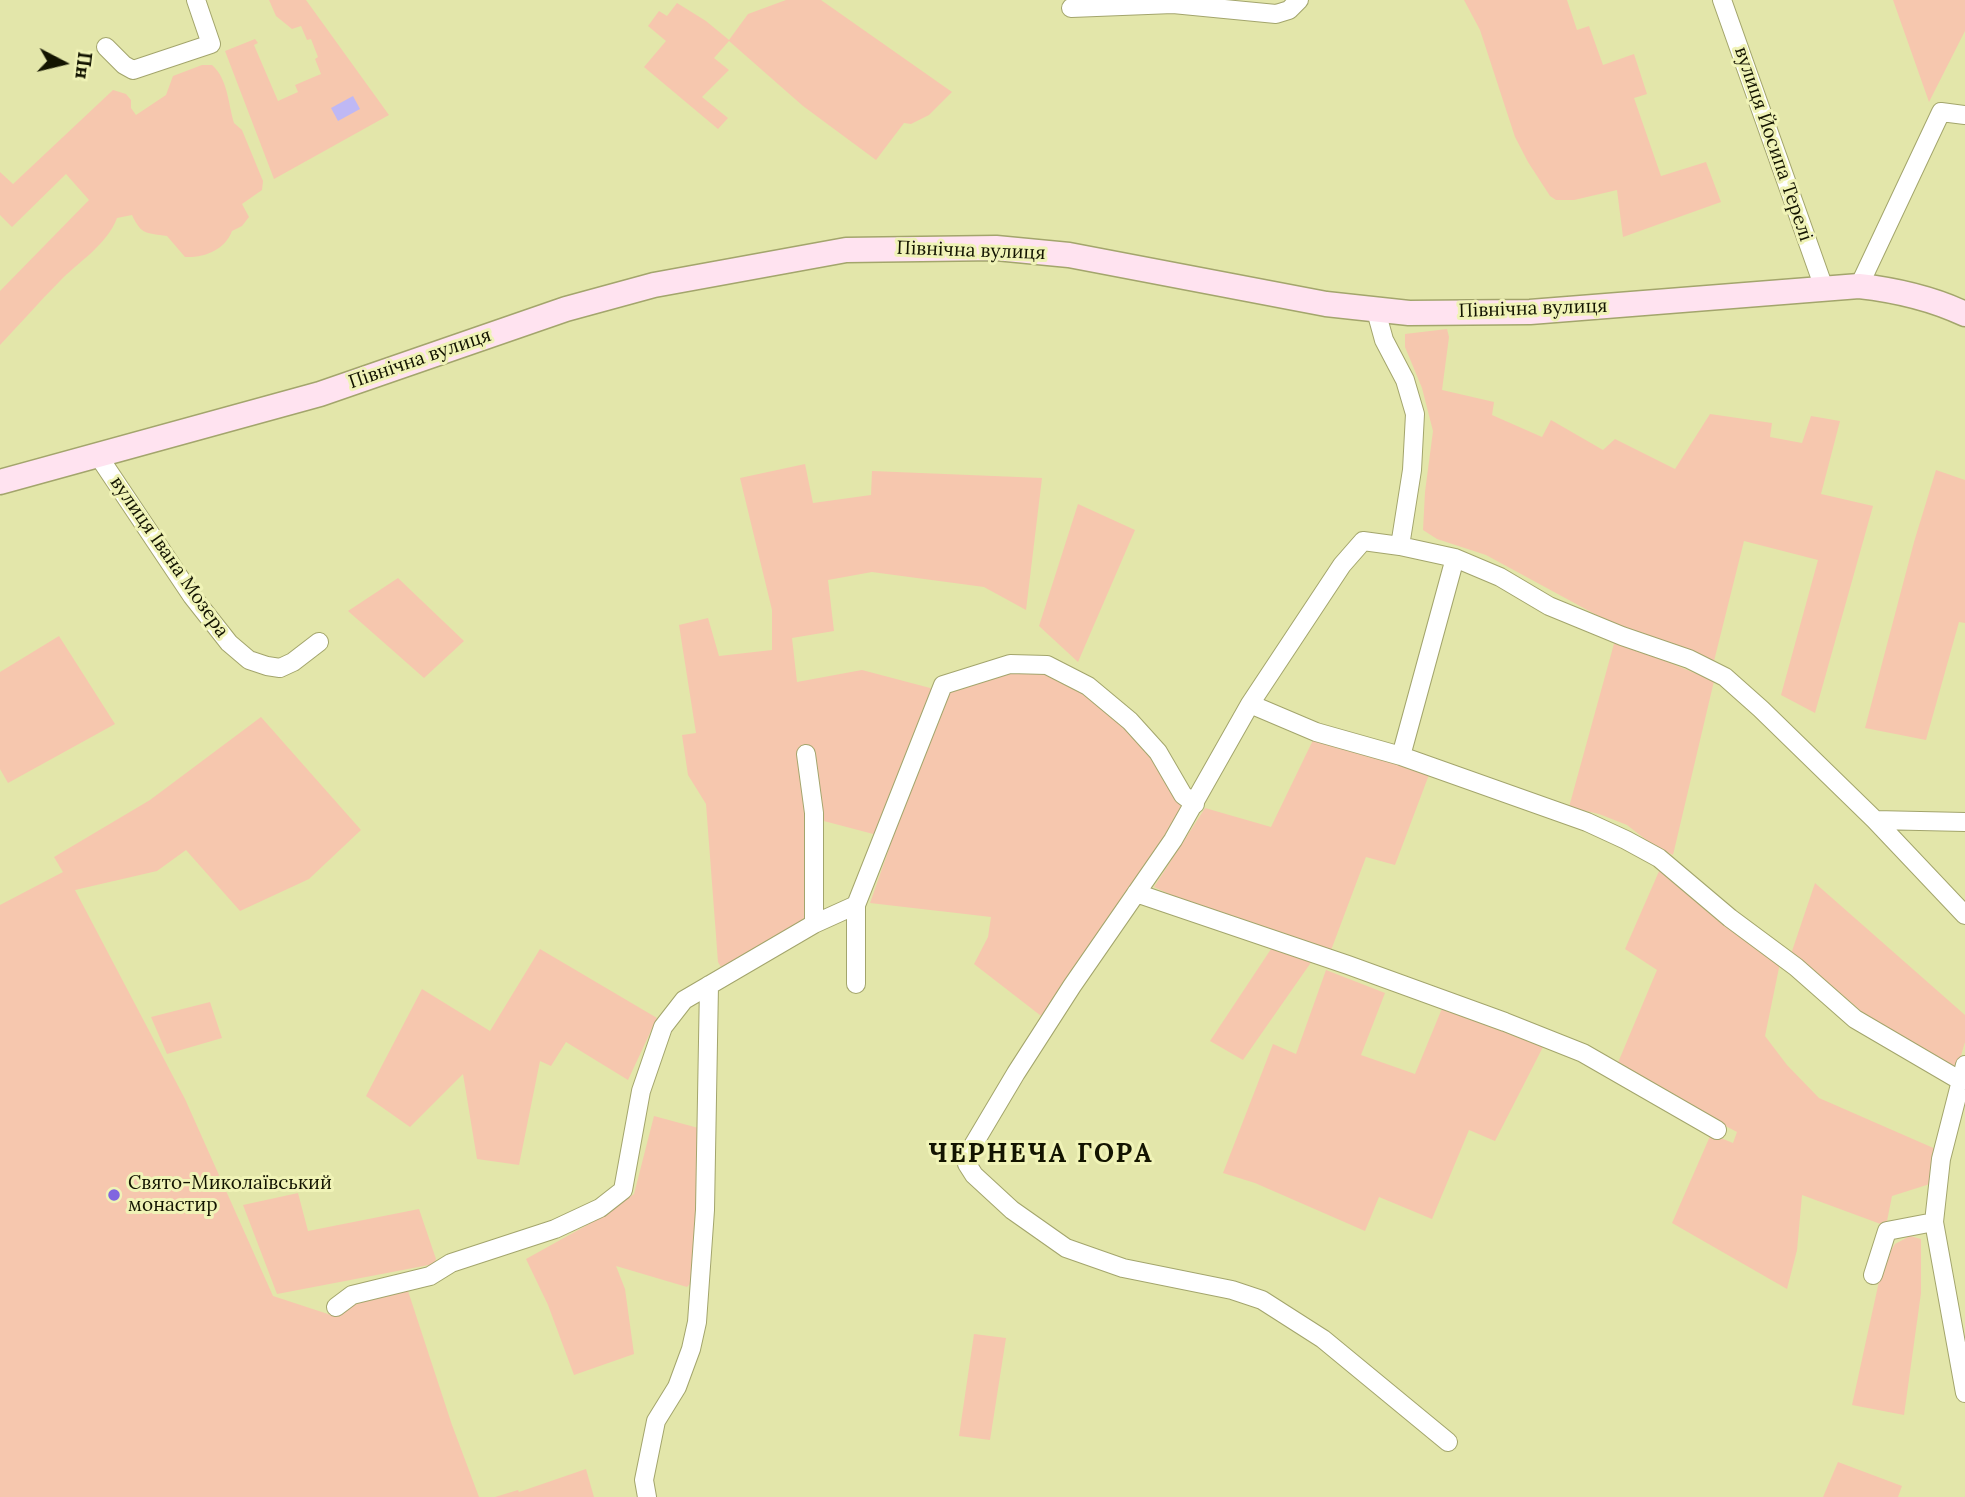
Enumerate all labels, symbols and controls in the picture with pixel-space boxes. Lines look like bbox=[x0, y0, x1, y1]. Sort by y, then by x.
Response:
north arrow bbox=[28, 28, 98, 98]
street label: вулиця Йосипа Терелі bbox=[1729, 44, 1817, 244]
text: Пн bbox=[70, 50, 97, 81]
street label: Північна вулиця bbox=[896, 237, 1046, 265]
street label: Північна вулиця bbox=[1458, 295, 1608, 323]
street label: Північна вулиця bbox=[346, 324, 494, 394]
street label: вулиця Івана Мозера bbox=[105, 472, 233, 642]
district label: ЧЕРНЕЧА ГОРА bbox=[930, 1139, 1152, 1171]
place label: Свято-Миколаївський монастир bbox=[128, 1173, 332, 1217]
marker: Свято-Миколаївський монастир bbox=[106, 1187, 122, 1203]

